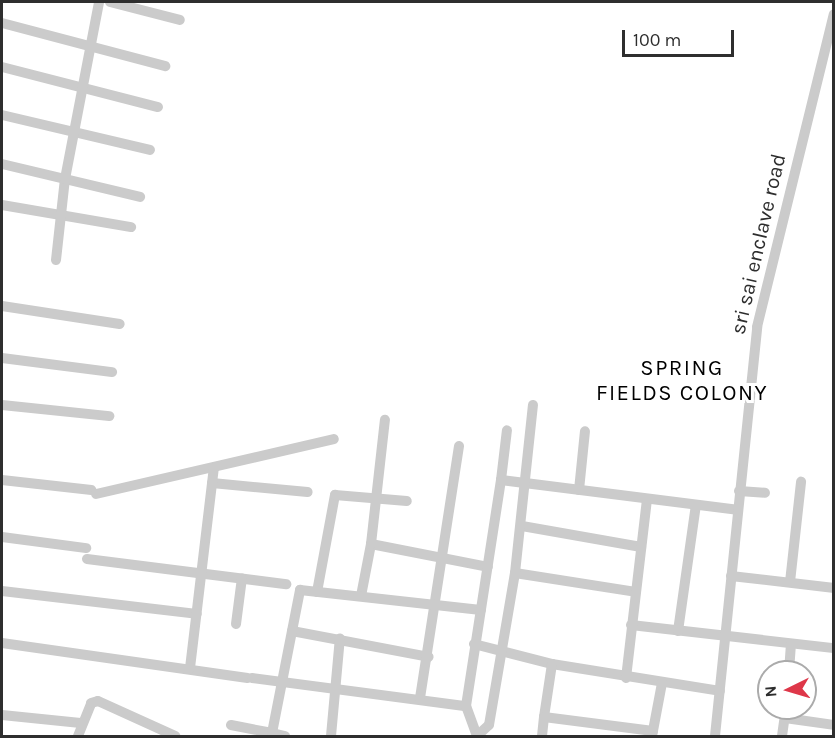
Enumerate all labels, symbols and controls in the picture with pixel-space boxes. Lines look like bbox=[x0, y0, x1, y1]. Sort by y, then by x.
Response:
scale bar bbox=[625, 18, 738, 56]
text: 100 m bbox=[633, 29, 681, 51]
street label: sri sai enclave road bbox=[725, 151, 791, 337]
district label: SPRING FIELDS COLONY bbox=[596, 355, 768, 406]
north arrow bbox=[757, 660, 817, 720]
text: N bbox=[761, 685, 781, 698]

